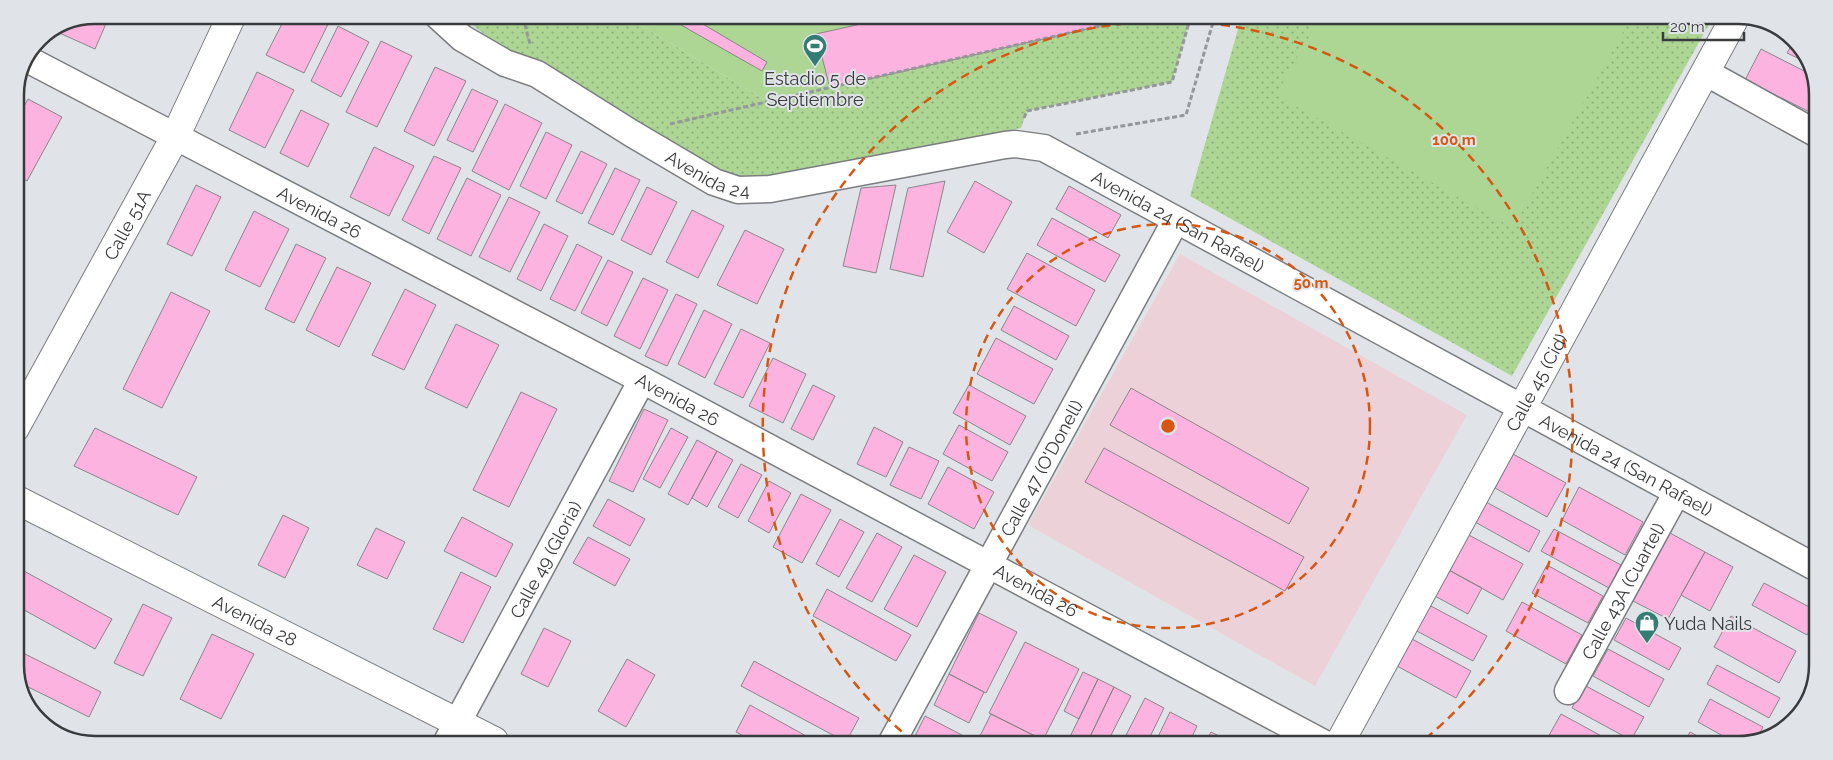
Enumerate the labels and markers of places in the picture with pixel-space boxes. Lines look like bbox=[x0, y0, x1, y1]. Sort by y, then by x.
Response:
sports icon: Estadio 5 de Septiembre bbox=[802, 33, 828, 67]
place label: Estadio 5 de Septiembre bbox=[764, 68, 866, 110]
centre of rings bbox=[1159, 417, 1177, 435]
shop icon: Yuda Nails bbox=[1634, 610, 1660, 644]
place label: Yuda Nails bbox=[1664, 613, 1752, 634]

